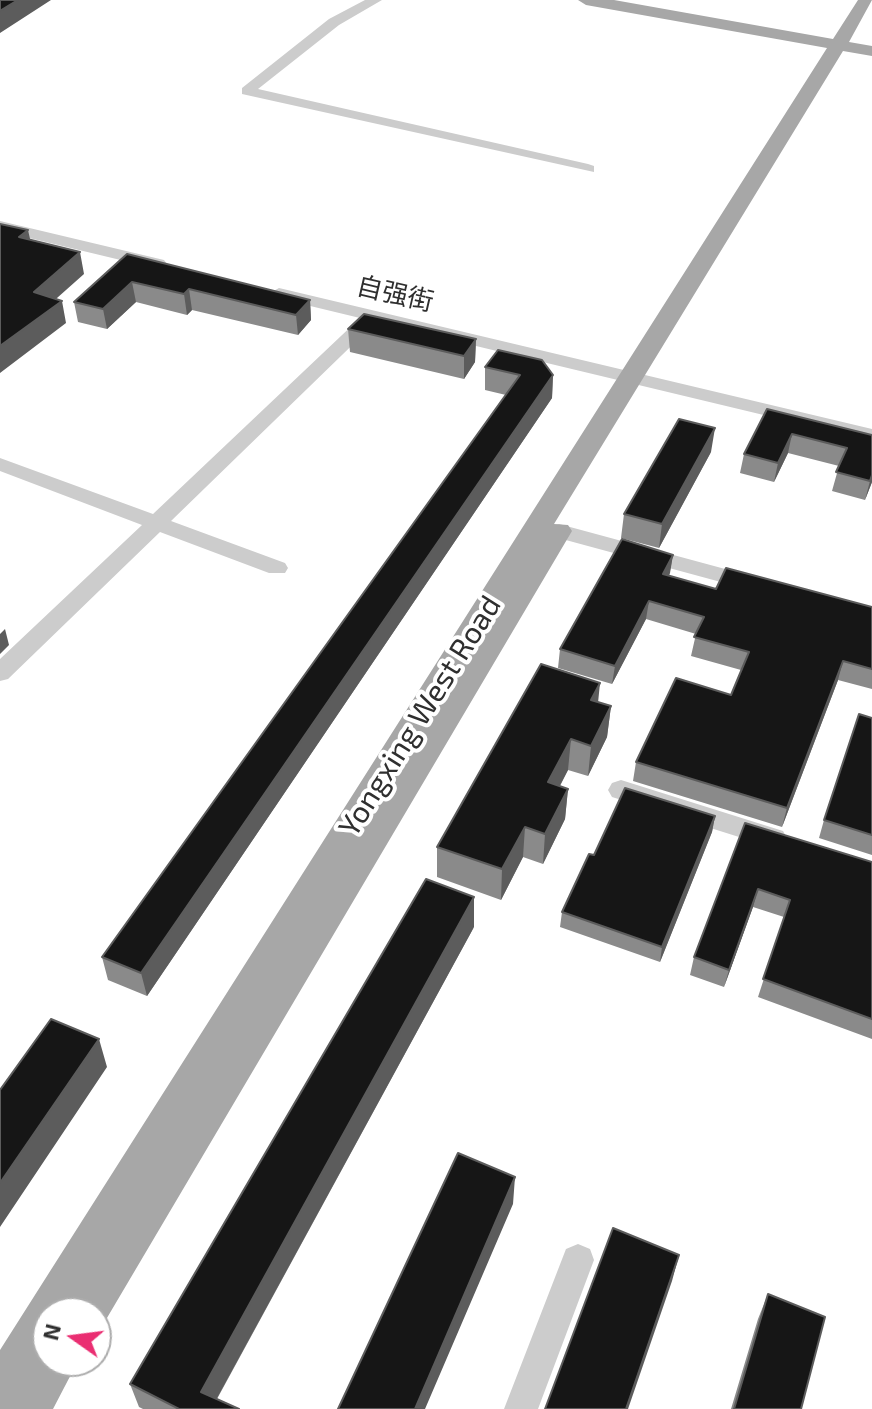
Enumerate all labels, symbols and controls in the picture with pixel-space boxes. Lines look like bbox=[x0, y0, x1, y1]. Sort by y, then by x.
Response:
street label: 自强街 bbox=[353, 270, 437, 318]
street label: Yongxing West Road bbox=[331, 589, 509, 843]
north arrow bbox=[32, 1297, 112, 1377]
text: N bbox=[36, 1321, 65, 1343]

